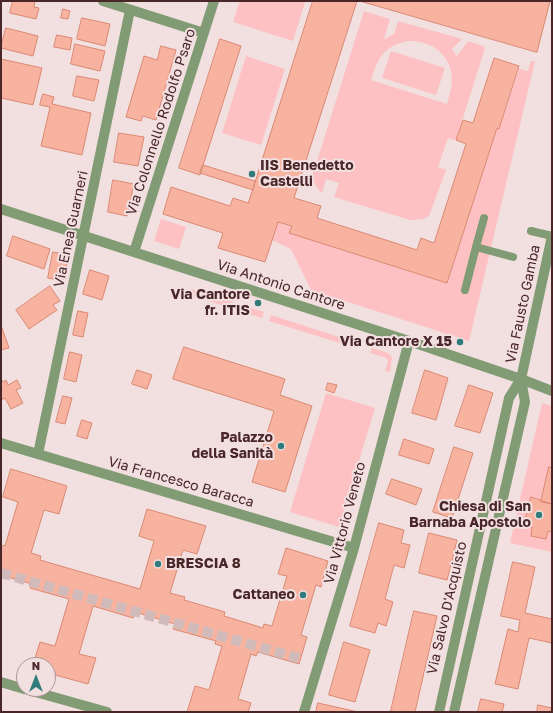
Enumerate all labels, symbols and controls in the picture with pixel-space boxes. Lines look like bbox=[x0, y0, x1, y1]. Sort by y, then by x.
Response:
street label: Via Colonnello Rodolfo Psaro bbox=[123, 27, 199, 217]
place label: IIS Benedetto Castelli bbox=[260, 158, 354, 190]
street label: Via Enea Guarneri bbox=[50, 169, 92, 289]
marker: IIS Benedetto Castelli bbox=[247, 169, 257, 179]
street label: Via Fausto Gamba bbox=[502, 243, 544, 365]
street label: Via Antonio Cantore bbox=[215, 256, 347, 314]
place label: Via Cantore fr. ITIS bbox=[171, 287, 250, 320]
marker: Via Cantore fr. ITIS bbox=[253, 298, 263, 308]
place label: Via Cantore X 15 bbox=[340, 334, 452, 350]
marker: Via Cantore X 15 bbox=[455, 337, 465, 347]
place label: Palazzo della Sanità bbox=[192, 430, 273, 462]
marker: Palazzo della Sanità bbox=[276, 441, 286, 451]
street label: Via Francesco Baracca bbox=[106, 453, 256, 511]
street label: Via Vittorio Veneto bbox=[321, 460, 369, 586]
place label: Chiesa di San Barnaba Apostolo bbox=[409, 499, 531, 532]
marker: Chiesa di San Barnaba Apostolo bbox=[534, 510, 544, 520]
street label: Via Salvo D'Acquisto bbox=[424, 540, 470, 676]
place label: BRESCIA 8 bbox=[166, 556, 241, 572]
marker: BRESCIA 8 bbox=[153, 559, 163, 569]
place label: Cattaneo bbox=[233, 587, 295, 603]
marker: Cattaneo bbox=[298, 590, 308, 600]
north arrow bbox=[16, 657, 56, 697]
text: N bbox=[32, 659, 40, 672]

